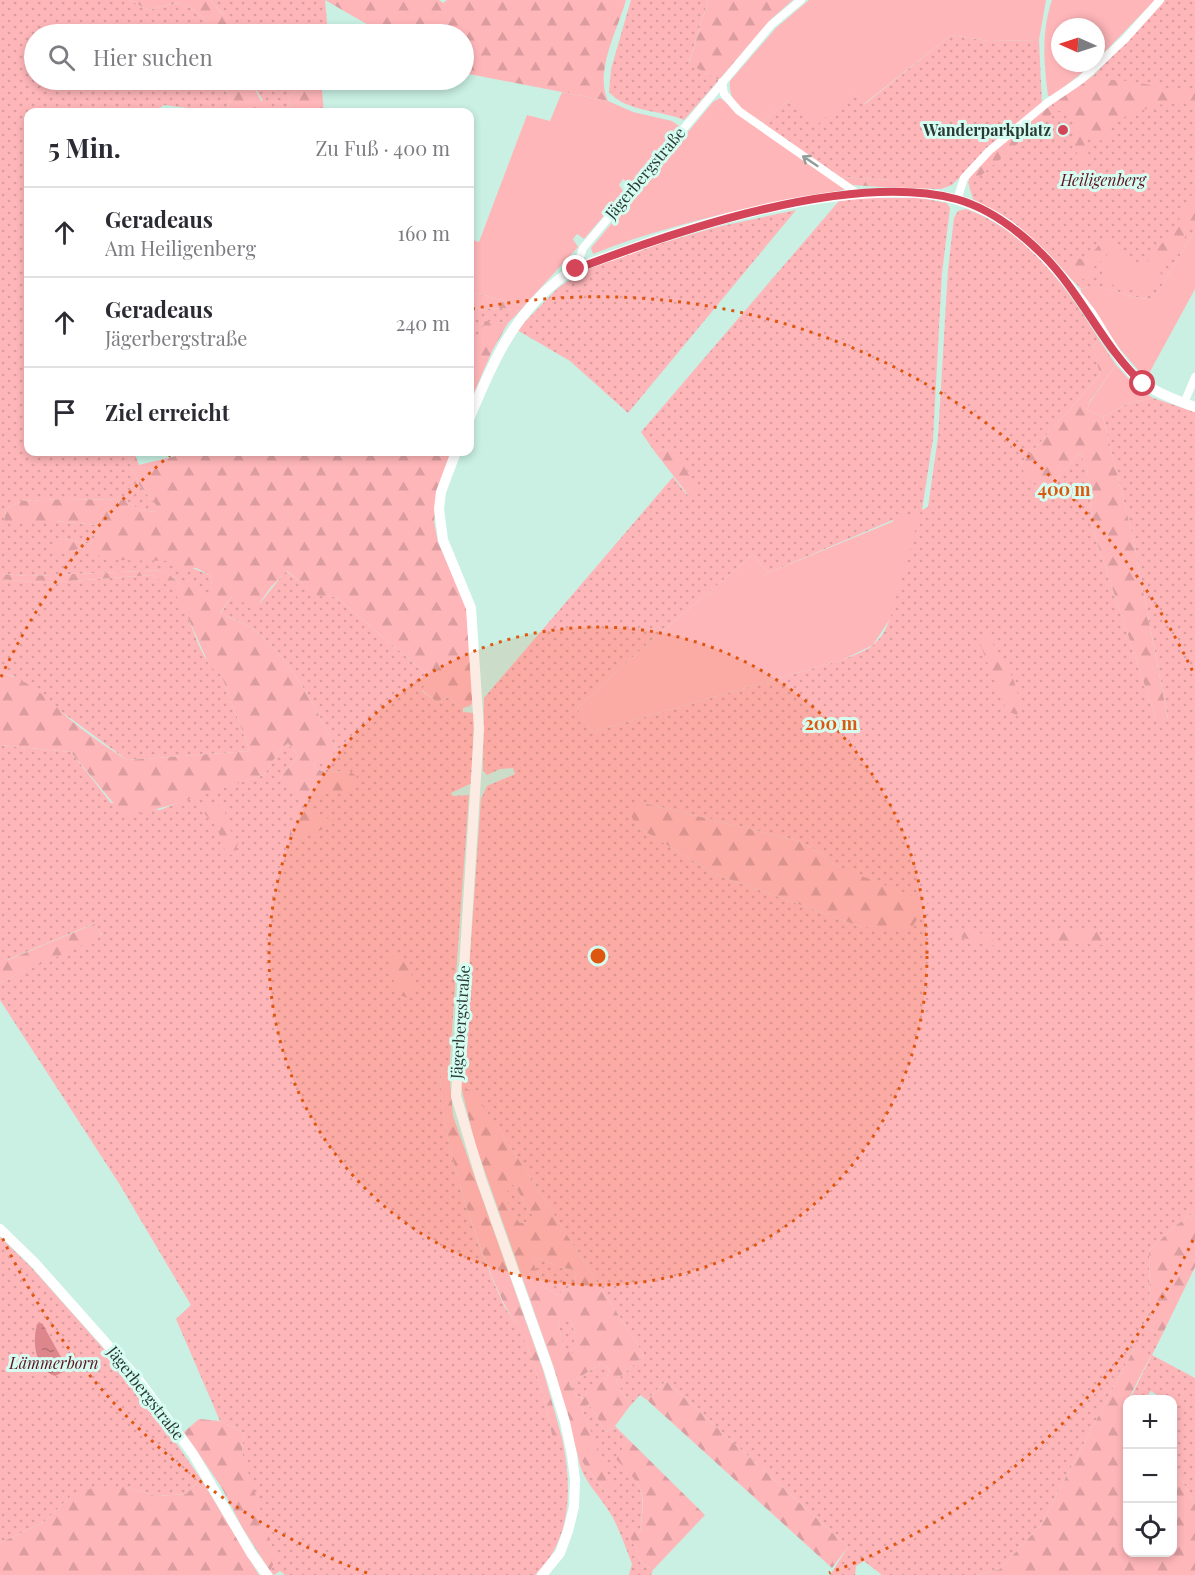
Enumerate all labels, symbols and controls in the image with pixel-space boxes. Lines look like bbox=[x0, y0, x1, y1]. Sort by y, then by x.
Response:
north arrow bbox=[1051, 18, 1105, 72]
search box bbox=[24, 24, 474, 90]
icon: search bbox=[45, 41, 78, 74]
text: Hier suchen bbox=[93, 42, 213, 72]
place label: Wanderparkplatz bbox=[922, 119, 1051, 140]
street label: Jägerbergstraße bbox=[599, 122, 689, 224]
marker: Wanderparkplatz bbox=[1056, 123, 1070, 137]
text: 5 Min. bbox=[48, 130, 121, 165]
text: Zu Fuß · 400 m bbox=[316, 134, 450, 161]
one-way arrow bbox=[802, 154, 819, 167]
park label: Heiligenberg bbox=[1059, 169, 1147, 190]
text: Geradeaus bbox=[105, 204, 213, 234]
icon: ahead bbox=[48, 216, 81, 249]
text: 160 m bbox=[398, 219, 450, 246]
text: Am Heiligenberg bbox=[105, 234, 256, 261]
route end bbox=[562, 255, 588, 281]
text: Geradeaus bbox=[105, 294, 213, 324]
icon: ahead bbox=[48, 306, 81, 339]
text: 240 m bbox=[396, 309, 450, 336]
text: Jägerbergstraße bbox=[105, 324, 247, 351]
route start bbox=[1129, 370, 1155, 396]
icon: arrive bbox=[48, 396, 81, 429]
text: Ziel erreicht bbox=[105, 397, 229, 427]
text: 400 m bbox=[1037, 477, 1091, 501]
text: 200 m bbox=[804, 711, 858, 735]
centre of rings bbox=[588, 946, 608, 966]
street label: Jägerbergstraße bbox=[445, 964, 474, 1081]
street label: Jägerbergstraße bbox=[102, 1341, 190, 1444]
park label: Lämmerborn bbox=[8, 1352, 99, 1373]
map controls bbox=[1123, 1395, 1177, 1557]
button: + bbox=[1123, 1395, 1177, 1449]
button: − bbox=[1123, 1449, 1177, 1503]
button: locate bbox=[1123, 1503, 1177, 1557]

